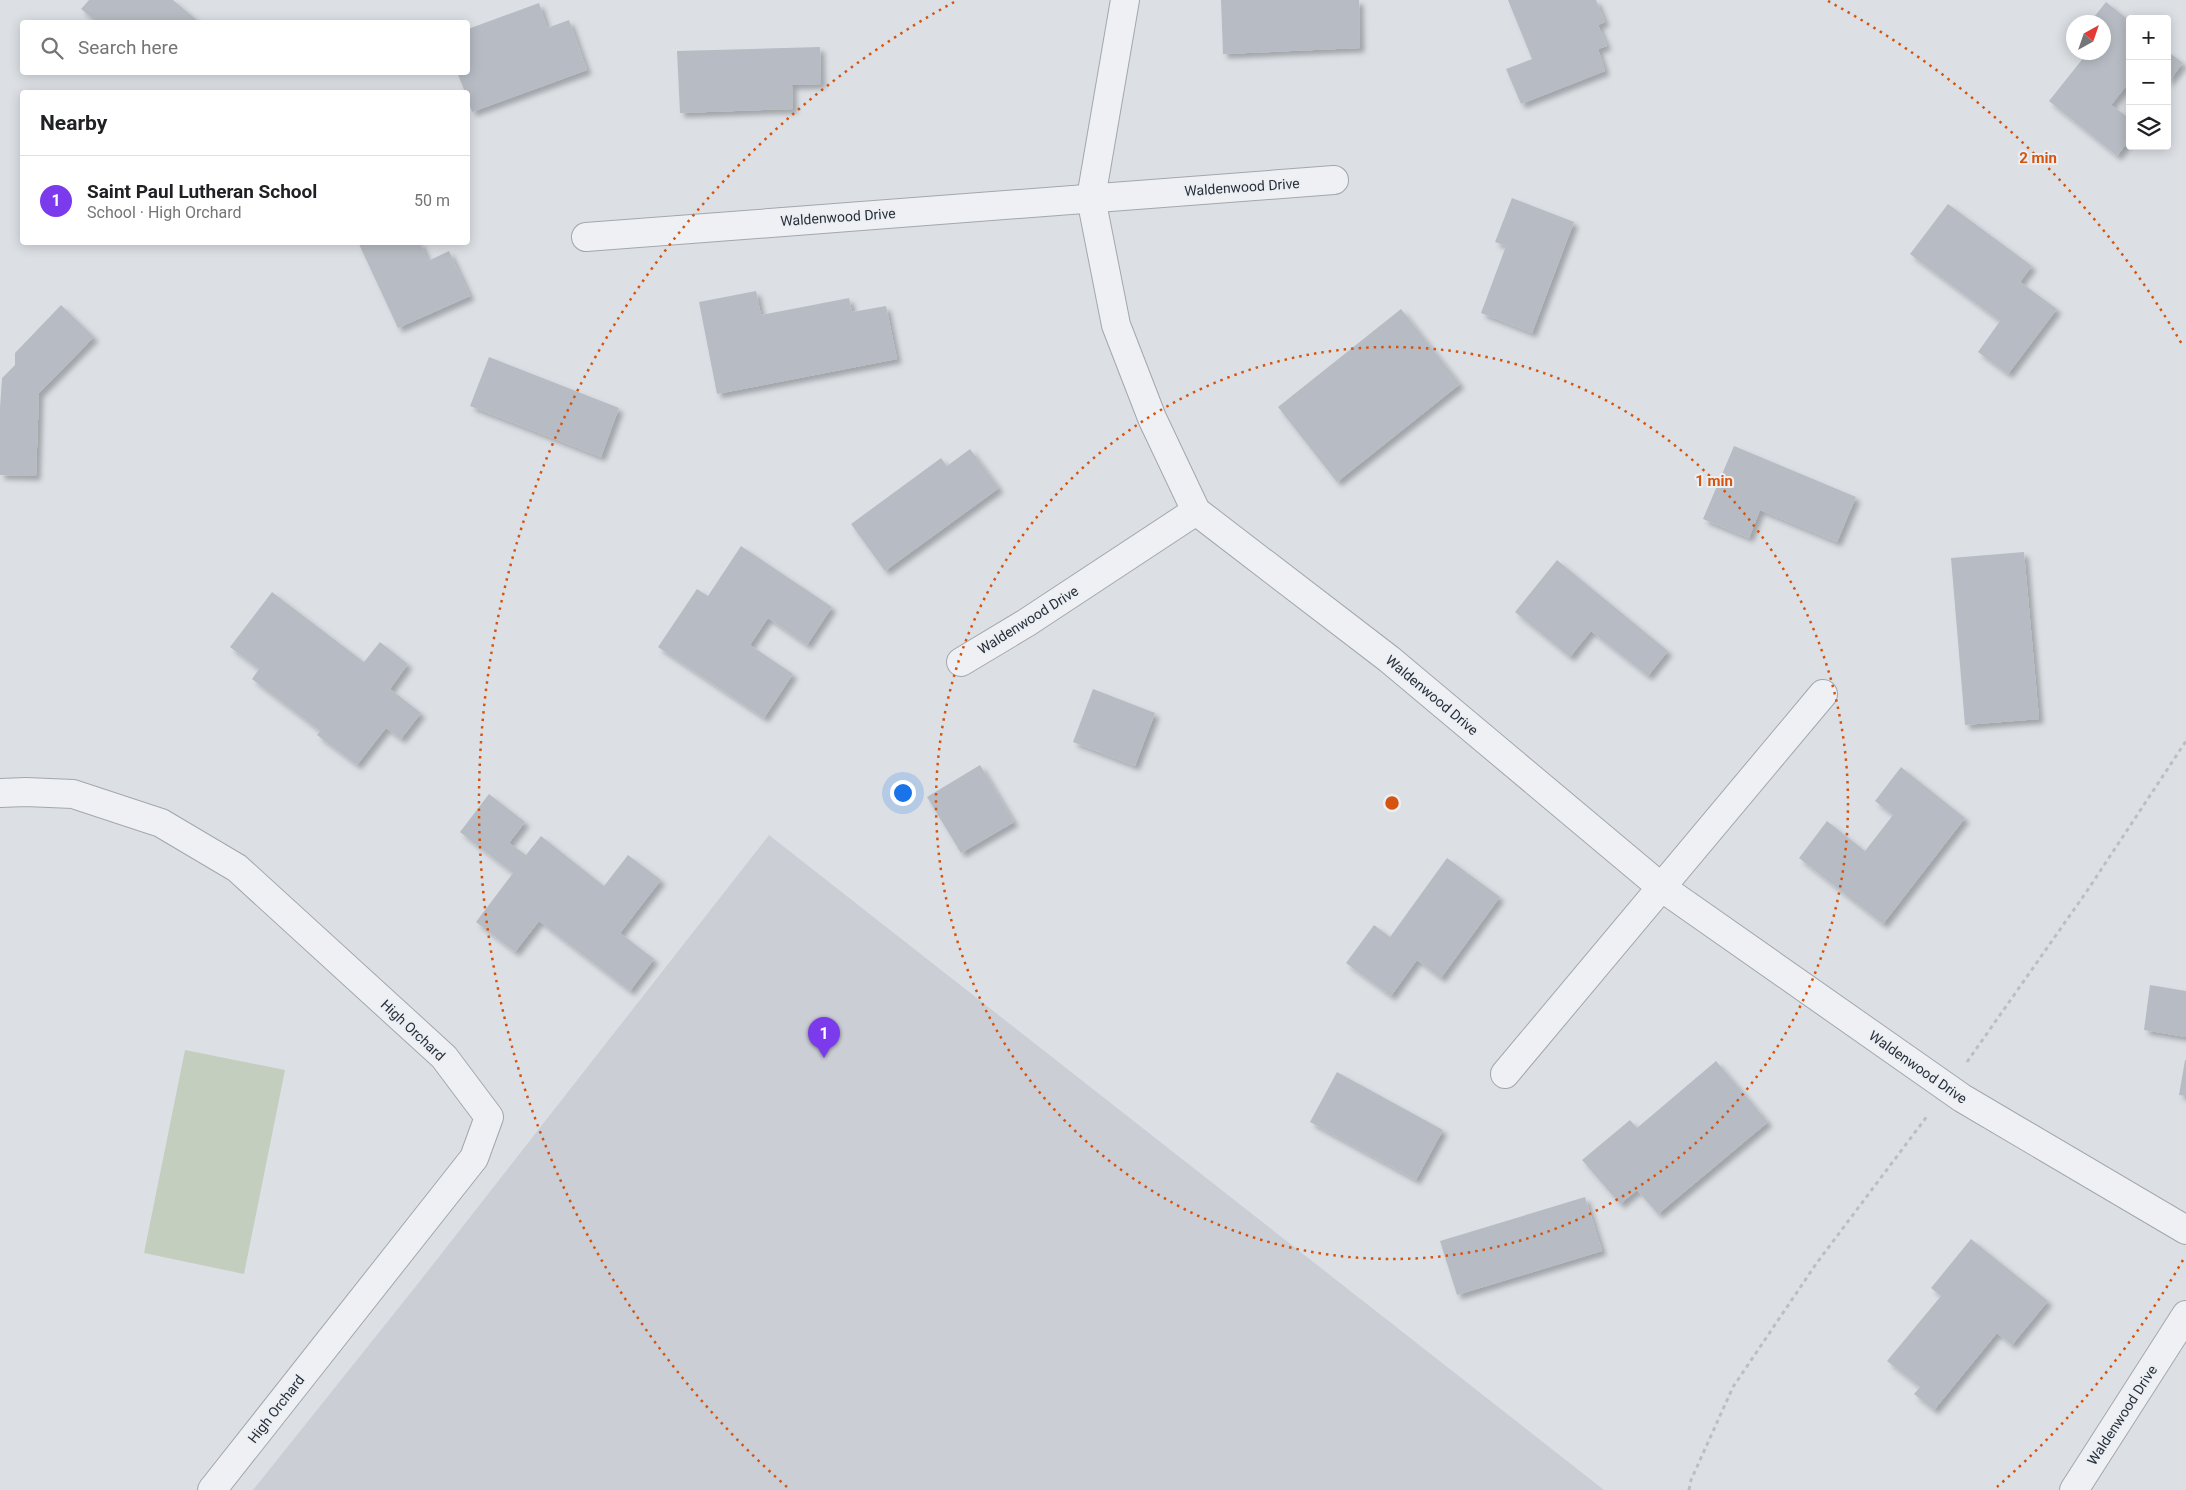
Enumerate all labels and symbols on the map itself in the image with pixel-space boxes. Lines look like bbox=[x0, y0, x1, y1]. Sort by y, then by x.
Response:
north arrow bbox=[2066, 15, 2111, 60]
text: 2 min bbox=[2019, 149, 2057, 167]
street label: Waldenwood Drive bbox=[1184, 175, 1300, 199]
street label: Waldenwood Drive bbox=[780, 205, 896, 229]
text: 1 min bbox=[1695, 472, 1733, 490]
street label: Waldenwood Drive bbox=[975, 583, 1081, 657]
street label: Waldenwood Drive bbox=[1383, 652, 1481, 738]
your location bbox=[890, 780, 916, 806]
centre of rings bbox=[1383, 794, 1401, 812]
street label: High Orchard bbox=[378, 996, 448, 1064]
pin: 1 bbox=[808, 1017, 840, 1058]
street label: Waldenwood Drive bbox=[1866, 1027, 1970, 1107]
street label: Waldenwood Drive bbox=[2084, 1362, 2160, 1468]
street label: High Orchard bbox=[244, 1372, 308, 1446]

